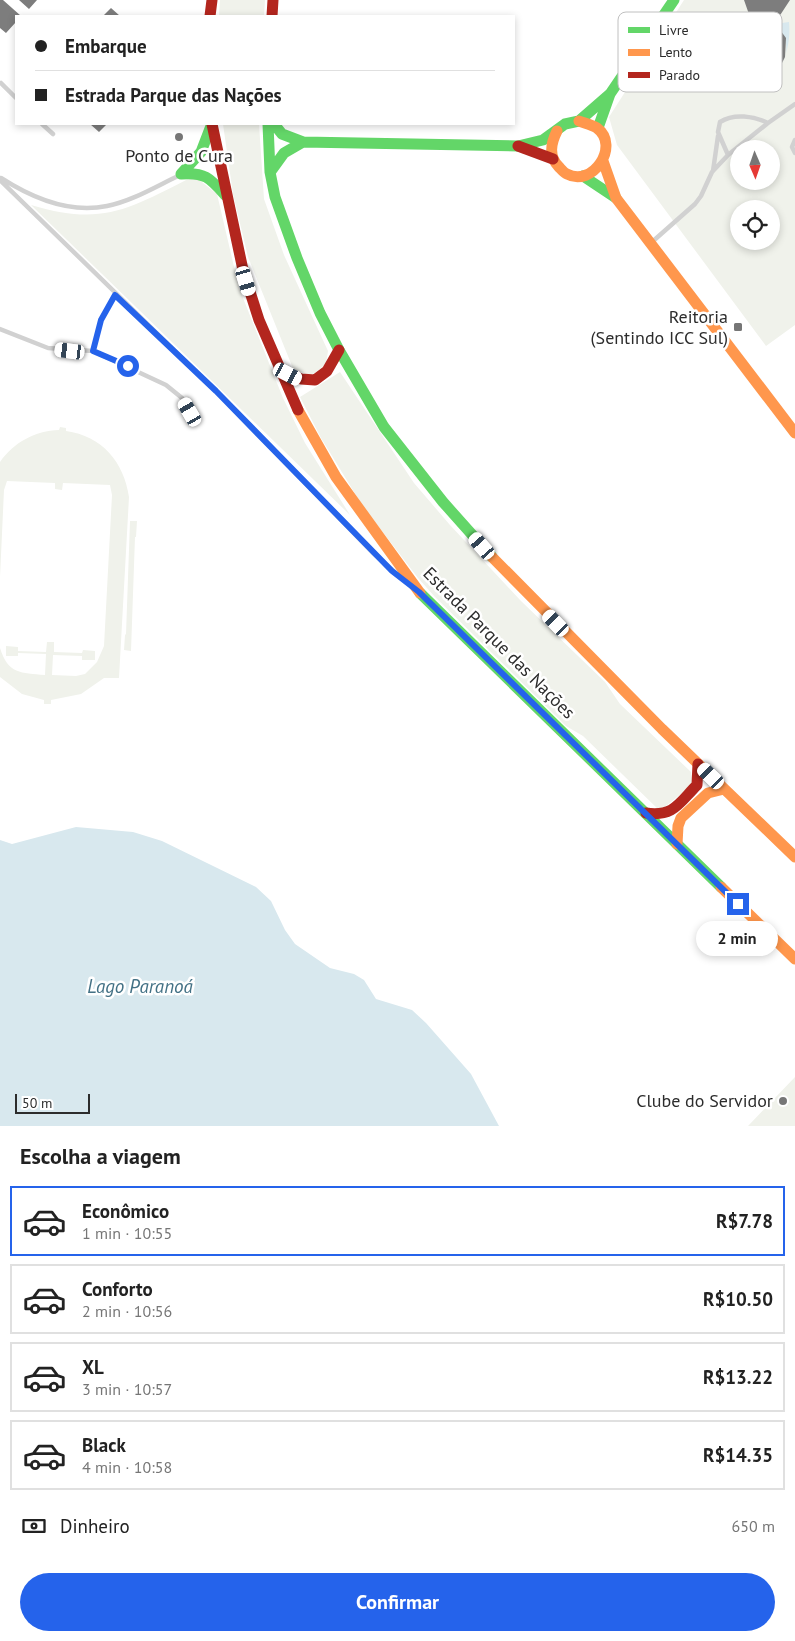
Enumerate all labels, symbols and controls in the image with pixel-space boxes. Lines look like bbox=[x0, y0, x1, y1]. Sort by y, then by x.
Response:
legend bbox=[618, 12, 782, 92]
text: Livre bbox=[659, 21, 689, 39]
text: Embarque bbox=[65, 34, 147, 58]
text: Lento bbox=[659, 43, 692, 61]
text: Parado bbox=[659, 66, 700, 84]
text: Estrada Parque das Nações bbox=[65, 83, 282, 107]
marker: Ponto de Cura bbox=[173, 131, 185, 143]
north arrow bbox=[730, 140, 780, 190]
map controls bbox=[730, 140, 780, 250]
place label: Ponto de Cura bbox=[125, 144, 233, 167]
button: locate bbox=[730, 200, 780, 250]
car bbox=[234, 264, 257, 298]
place label: Reitoria (Sentindo ICC Sul) bbox=[591, 305, 728, 349]
marker: Reitoria (Sentindo ICC Sul) bbox=[732, 321, 744, 333]
car bbox=[54, 342, 85, 360]
route start bbox=[117, 355, 139, 377]
car bbox=[271, 361, 304, 387]
car bbox=[176, 395, 203, 429]
car bbox=[466, 530, 497, 562]
street label: Estrada Parque das Nações bbox=[418, 562, 580, 724]
car bbox=[540, 607, 571, 639]
car bbox=[694, 760, 727, 792]
route end bbox=[727, 893, 749, 915]
callout: 2 min bbox=[697, 922, 779, 956]
text: 2 min bbox=[717, 928, 757, 948]
water label: Lago Paranoá bbox=[87, 974, 194, 998]
place label: Clube do Servidor bbox=[636, 1089, 773, 1112]
scale bar bbox=[15, 1091, 90, 1114]
text: 50 m bbox=[22, 1094, 52, 1112]
marker: Clube do Servidor bbox=[777, 1095, 789, 1107]
text: Escolha a viagem bbox=[20, 1142, 181, 1170]
icon: car bbox=[22, 1199, 67, 1244]
text: Econômico bbox=[82, 1199, 169, 1223]
text: R$7.78 bbox=[716, 1209, 773, 1233]
text: 1 min · 10:55 bbox=[82, 1223, 172, 1243]
icon: car bbox=[22, 1277, 67, 1322]
text: Conforto bbox=[82, 1277, 153, 1301]
text: R$10.50 bbox=[703, 1287, 773, 1311]
text: 2 min · 10:56 bbox=[82, 1301, 172, 1321]
icon: car bbox=[22, 1355, 67, 1400]
text: XL bbox=[82, 1355, 104, 1379]
text: R$13.22 bbox=[703, 1365, 773, 1389]
text: 3 min · 10:57 bbox=[82, 1379, 172, 1399]
icon: car bbox=[22, 1433, 67, 1478]
text: Black bbox=[82, 1433, 126, 1457]
text: R$14.35 bbox=[703, 1443, 773, 1467]
text: 4 min · 10:58 bbox=[82, 1457, 172, 1477]
icon: cash bbox=[20, 1512, 48, 1540]
text: Dinheiro bbox=[60, 1514, 130, 1538]
text: 650 m bbox=[732, 1516, 775, 1536]
button: Confirmar bbox=[20, 1573, 775, 1631]

